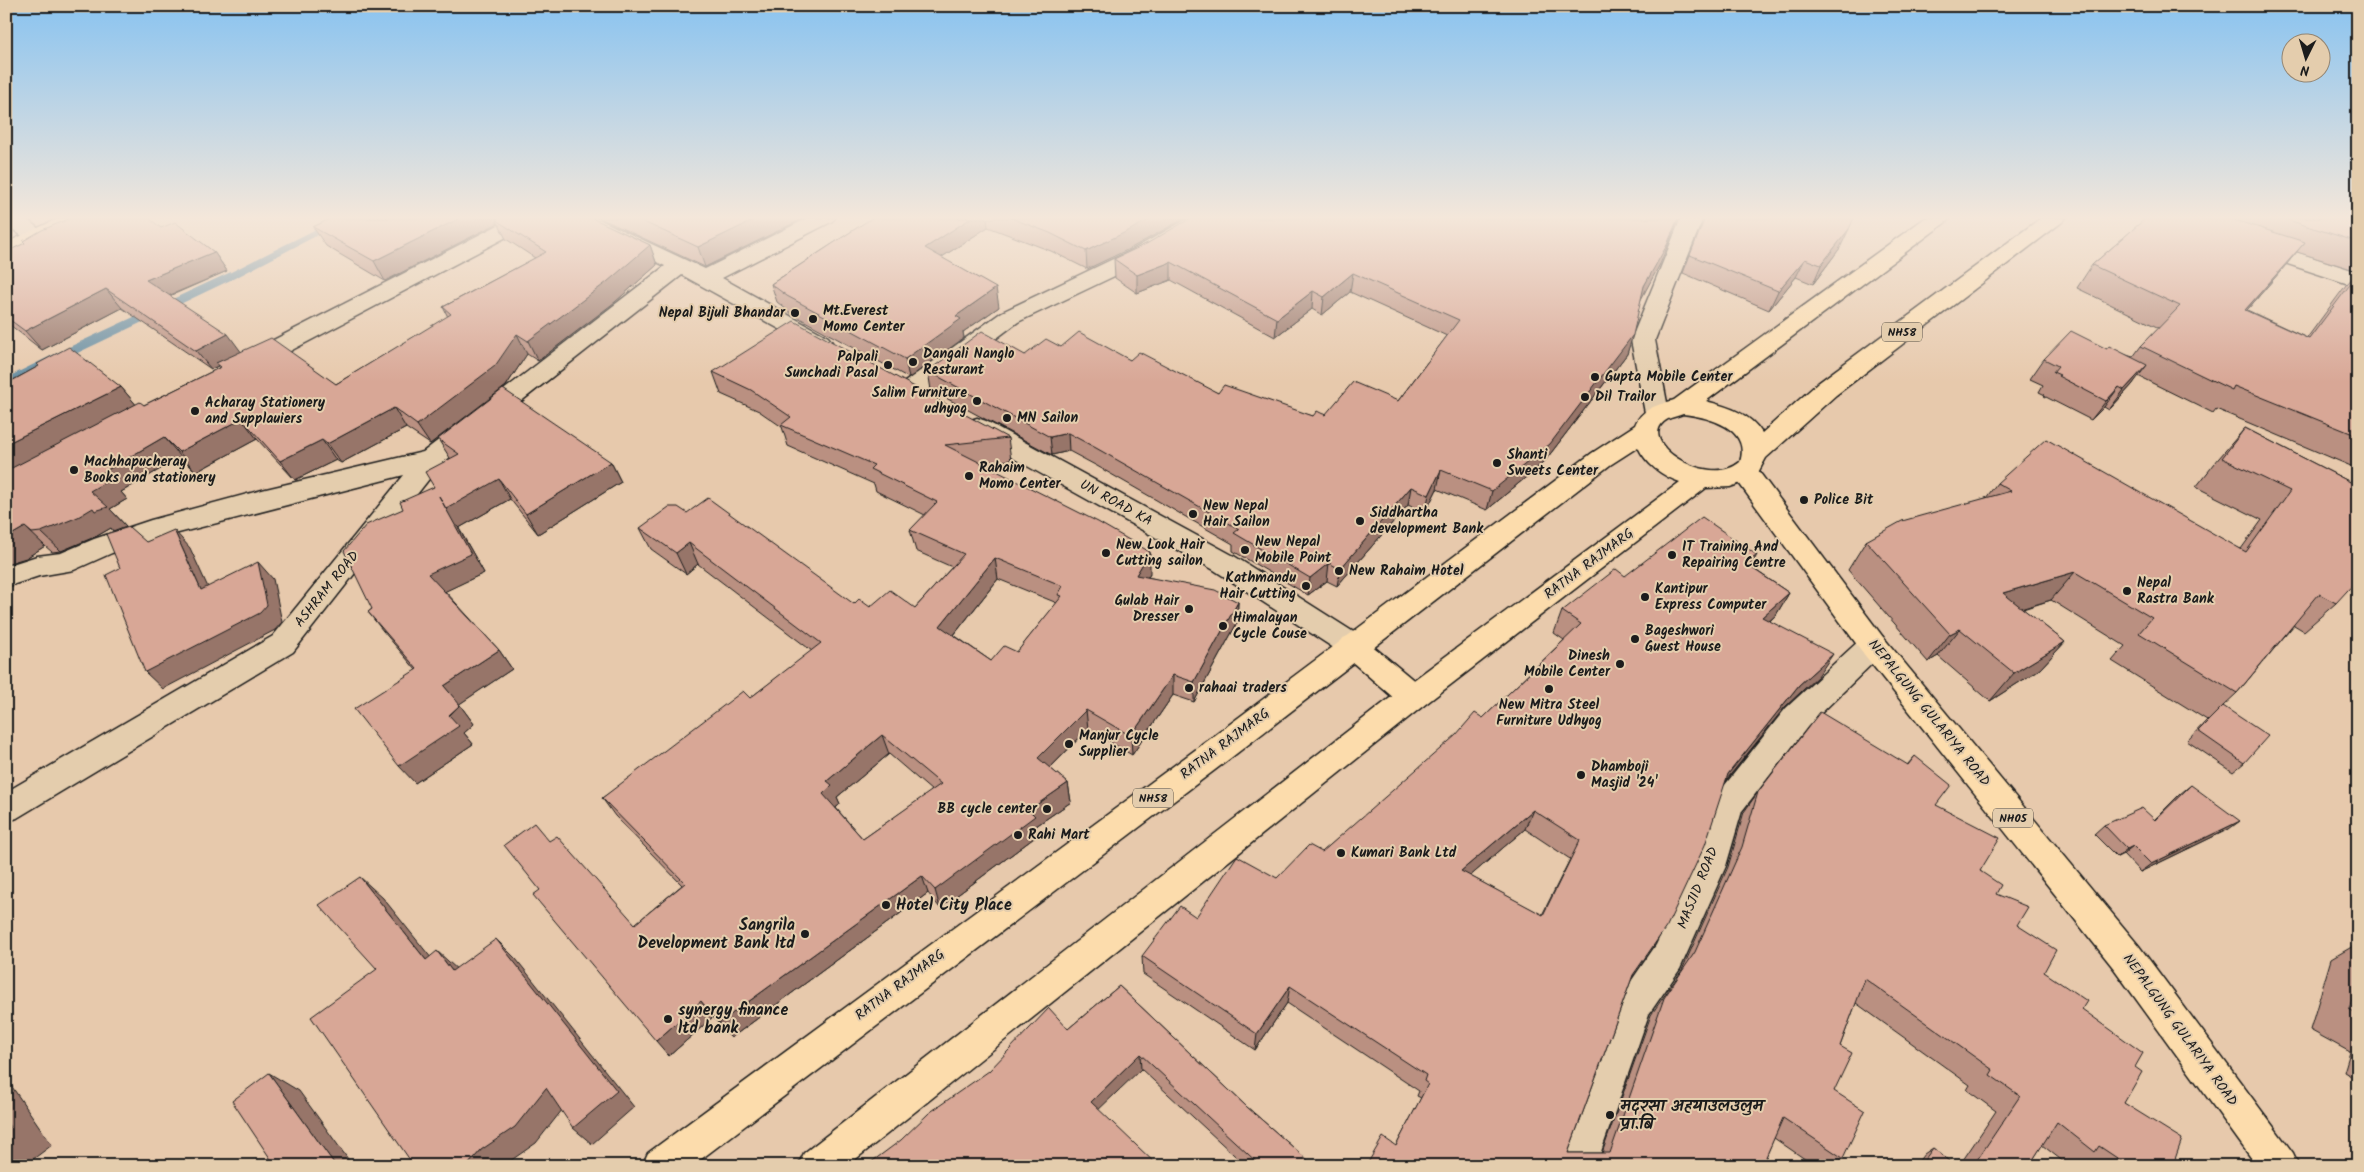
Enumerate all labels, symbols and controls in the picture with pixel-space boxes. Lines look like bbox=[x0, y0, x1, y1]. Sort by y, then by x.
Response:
north arrow bbox=[2282, 32, 2332, 82]
text: N bbox=[2299, 59, 2310, 81]
place label: Mt.Everest Momo Center bbox=[823, 300, 906, 338]
place label: Nepal Bijuli Bhandar bbox=[659, 302, 786, 324]
marker: Nepal Bijuli Bhandar bbox=[789, 307, 801, 319]
marker: Mt.Everest Momo Center bbox=[807, 313, 819, 325]
road number: NH58 bbox=[1882, 322, 1922, 342]
place label: Dangali Nanglo Resturant bbox=[923, 343, 1015, 381]
place label: Palpali Sunchadi Pasal bbox=[785, 346, 878, 384]
marker: Dangali Nanglo Resturant bbox=[907, 356, 919, 368]
marker: Palpali Sunchadi Pasal bbox=[882, 359, 894, 371]
place label: Gupta Mobile Center bbox=[1605, 366, 1733, 388]
marker: Gupta Mobile Center bbox=[1589, 371, 1601, 383]
place label: Salim Furniture udhyog bbox=[872, 382, 967, 420]
place label: Dil Trailor bbox=[1595, 386, 1657, 408]
marker: Dil Trailor bbox=[1579, 391, 1591, 403]
place label: Acharay Stationery and Supplauiers bbox=[205, 392, 326, 430]
marker: Salim Furniture udhyog bbox=[971, 395, 983, 407]
marker: Acharay Stationery and Supplauiers bbox=[189, 405, 201, 417]
place label: MN Sailon bbox=[1017, 407, 1078, 429]
marker: MN Sailon bbox=[1001, 412, 1013, 424]
place label: Shanti Sweets Center bbox=[1507, 444, 1599, 482]
place label: Machhapucheray Books and stationery bbox=[84, 451, 216, 489]
place label: Rahaim Momo Center bbox=[979, 457, 1062, 495]
marker: Shanti Sweets Center bbox=[1491, 457, 1503, 469]
marker: Machhapucheray Books and stationery bbox=[68, 464, 80, 476]
marker: Rahaim Momo Center bbox=[963, 470, 975, 482]
street label: UN ROAD KA bbox=[1076, 474, 1156, 532]
place label: Police Bit bbox=[1814, 489, 1874, 511]
marker: Police Bit bbox=[1798, 494, 1810, 506]
place label: New Nepal Hair Sailon bbox=[1203, 495, 1270, 533]
place label: Siddhartha development Bank bbox=[1370, 502, 1484, 540]
marker: New Nepal Hair Sailon bbox=[1187, 508, 1199, 520]
marker: Siddhartha development Bank bbox=[1354, 515, 1366, 527]
street label: RATNA RAJMARG bbox=[1540, 523, 1638, 605]
place label: New Nepal Mobile Point bbox=[1255, 531, 1332, 569]
place label: New Look Hair Cutting sailon bbox=[1116, 534, 1206, 572]
place label: IT Training And Repairing Centre bbox=[1682, 536, 1786, 574]
marker: New Nepal Mobile Point bbox=[1239, 544, 1251, 556]
street label: ASHRAM ROAD bbox=[289, 546, 365, 632]
marker: New Look Hair Cutting sailon bbox=[1100, 547, 1112, 559]
marker: IT Training And Repairing Centre bbox=[1666, 549, 1678, 561]
place label: New Rahaim Hotel bbox=[1349, 560, 1464, 582]
marker: New Rahaim Hotel bbox=[1333, 565, 1345, 577]
place label: Kathmandu Hair Cutting bbox=[1219, 567, 1296, 605]
place label: Nepal Rastra Bank bbox=[2137, 572, 2215, 610]
place label: Kantipur Express Computer bbox=[1655, 578, 1767, 616]
marker: Kathmandu Hair Cutting bbox=[1300, 580, 1312, 592]
marker: Nepal Rastra Bank bbox=[2121, 585, 2133, 597]
place label: Gulab Hair Dresser bbox=[1115, 590, 1180, 628]
marker: Kantipur Express Computer bbox=[1639, 591, 1651, 603]
marker: Gulab Hair Dresser bbox=[1183, 603, 1195, 615]
place label: Himalayan Cycle Couse bbox=[1233, 607, 1307, 645]
marker: Himalayan Cycle Couse bbox=[1217, 620, 1229, 632]
place label: Bageshwori Guest House bbox=[1645, 620, 1721, 658]
marker: Bageshwori Guest House bbox=[1629, 633, 1641, 645]
street label: NEPALGUNG GULARIYA ROAD bbox=[1863, 635, 1995, 791]
place label: Dinesh Mobile Center bbox=[1524, 645, 1611, 683]
marker: Dinesh Mobile Center bbox=[1614, 658, 1626, 670]
place label: rahaai traders bbox=[1199, 677, 1287, 699]
marker: rahaai traders bbox=[1183, 682, 1195, 694]
marker: New Mitra Steel Furniture Udhyog bbox=[1543, 683, 1555, 695]
place label: New Mitra Steel Furniture Udhyog bbox=[1496, 694, 1602, 732]
street label: RATNA RAJMARG bbox=[1176, 703, 1274, 785]
place label: Manjur Cycle Supplier bbox=[1079, 725, 1159, 763]
marker: Manjur Cycle Supplier bbox=[1063, 738, 1075, 750]
place label: Dhamboji Masjid '24' bbox=[1591, 756, 1658, 794]
marker: Dhamboji Masjid '24' bbox=[1575, 769, 1587, 781]
road number: NH58 bbox=[1133, 788, 1173, 808]
place label: BB cycle center bbox=[938, 798, 1038, 820]
marker: BB cycle center bbox=[1041, 803, 1053, 815]
road number: NH05 bbox=[1993, 808, 2033, 828]
place label: Rahi Mart bbox=[1028, 824, 1090, 846]
marker: Rahi Mart bbox=[1012, 829, 1024, 841]
place label: Kumari Bank Ltd bbox=[1351, 842, 1457, 864]
street label: MASJID ROAD bbox=[1672, 844, 1724, 932]
marker: Kumari Bank Ltd bbox=[1335, 847, 1347, 859]
place label: Hotel City Place bbox=[896, 893, 1012, 918]
marker: Hotel City Place bbox=[880, 899, 892, 911]
place label: Sangrila Development Bank ltd bbox=[638, 913, 795, 956]
marker: Sangrila Development Bank ltd bbox=[799, 928, 811, 940]
street label: RATNA RAJMARG bbox=[851, 944, 949, 1026]
street label: NEPALGUNG GULARIYA ROAD bbox=[2117, 949, 2243, 1111]
place label: synergy finance ltd bank bbox=[678, 998, 788, 1041]
marker: synergy finance ltd bank bbox=[662, 1013, 674, 1025]
place label: मदरसा अहयाउलउलुम प्रा.बि bbox=[1619, 1094, 1766, 1137]
marker: मदरसा अहयाउलउलुम प्रा.बि bbox=[1604, 1109, 1616, 1121]

